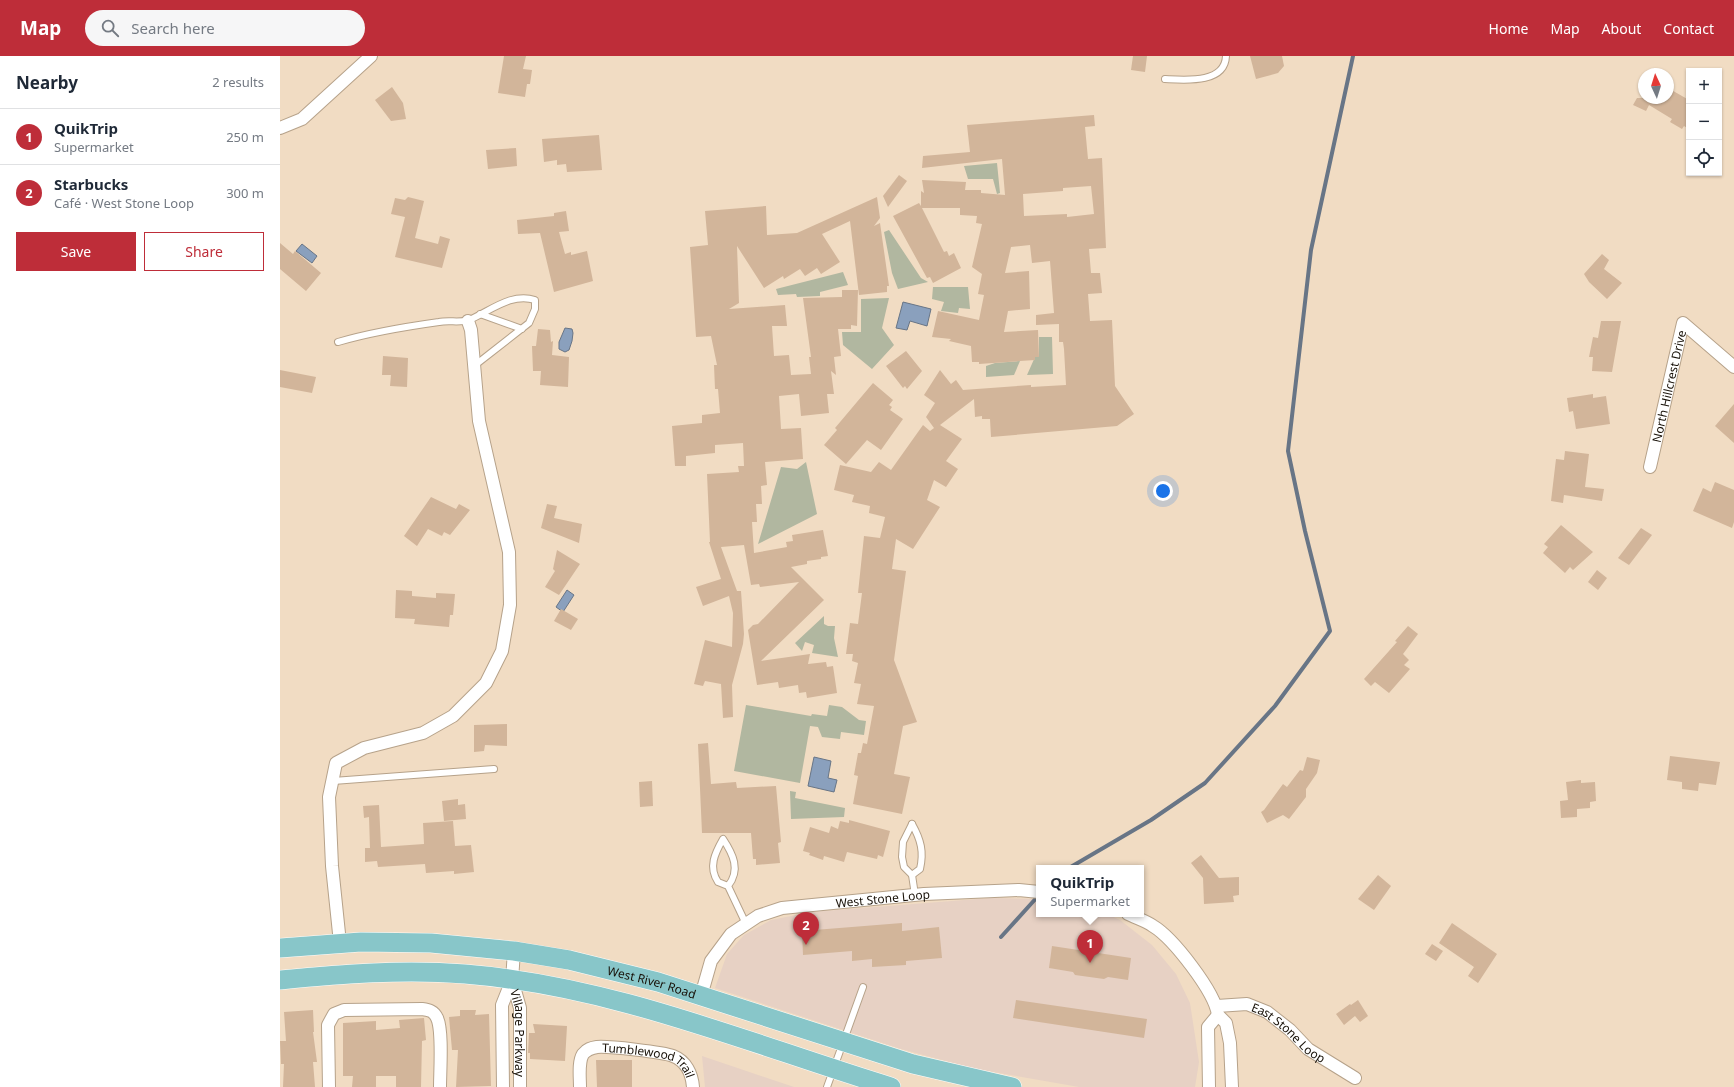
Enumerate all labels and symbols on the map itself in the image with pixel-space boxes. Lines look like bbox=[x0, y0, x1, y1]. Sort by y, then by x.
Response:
north arrow bbox=[1638, 68, 1674, 104]
street label: North Hillcrest Drive bbox=[1647, 328, 1690, 444]
your location bbox=[1153, 481, 1173, 501]
street label: West Stone Loop bbox=[835, 885, 930, 911]
pin: 2 bbox=[793, 912, 819, 945]
pin: 1 bbox=[1077, 930, 1103, 963]
street label: West River Road bbox=[606, 961, 698, 1002]
street label: Village Parkway bbox=[507, 987, 529, 1078]
street label: East Stone Loop bbox=[1249, 998, 1329, 1066]
street label: Tumblewood Trail bbox=[602, 1038, 699, 1080]

